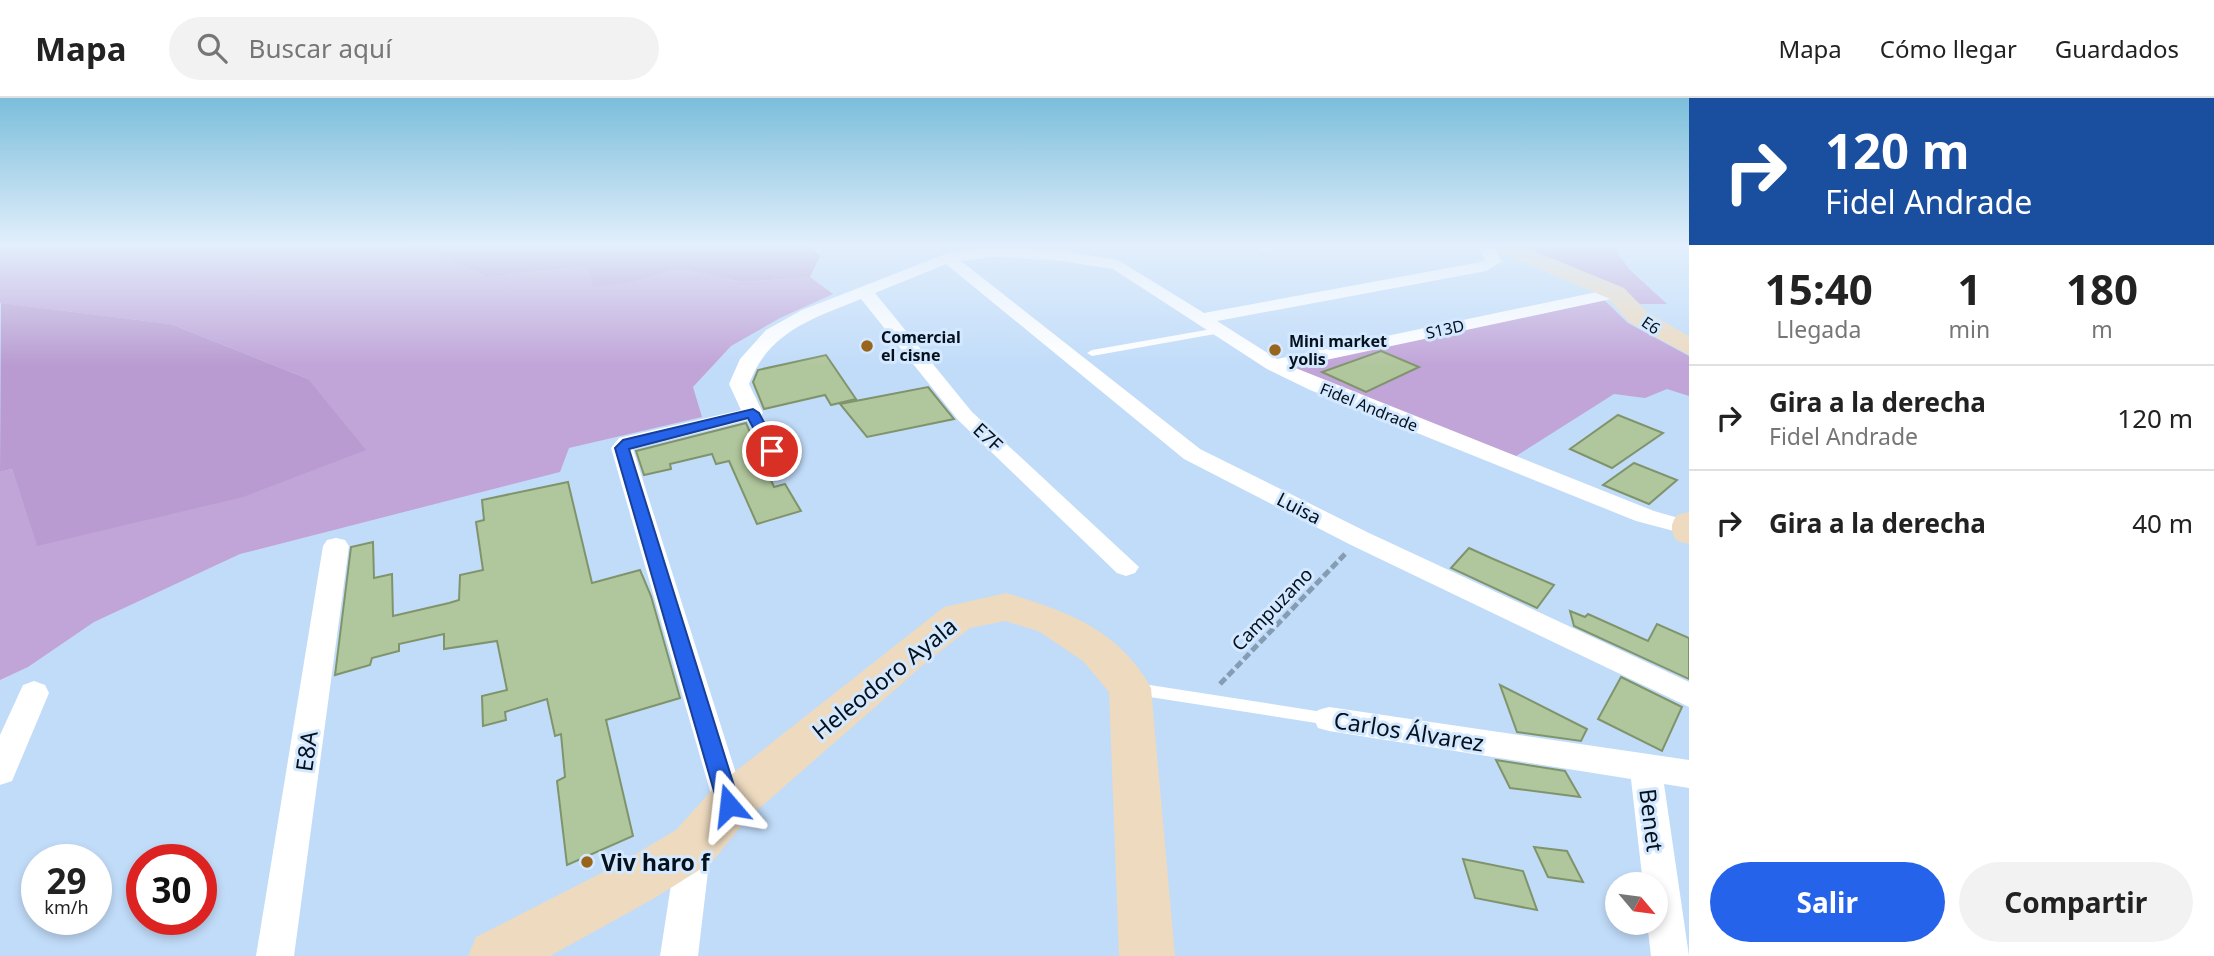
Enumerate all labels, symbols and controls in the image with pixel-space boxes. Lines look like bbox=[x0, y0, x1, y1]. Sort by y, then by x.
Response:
search box bbox=[169, 17, 659, 80]
text: Mapa bbox=[35, 26, 127, 71]
icon: search bbox=[193, 29, 231, 67]
text: Buscar aquí bbox=[249, 30, 392, 66]
text: Mapa bbox=[1778, 32, 1842, 65]
text: Cómo llegar bbox=[1880, 32, 2017, 65]
text: Guardados bbox=[2055, 32, 2179, 65]
text: 120 m bbox=[1825, 117, 1970, 183]
icon: right bbox=[1710, 126, 1801, 217]
text: Fidel Andrade bbox=[1825, 180, 2032, 223]
text: 15:40 bbox=[1765, 260, 1873, 317]
text: 1 bbox=[1957, 260, 1981, 317]
text: 180 bbox=[2066, 260, 2138, 317]
street label: E6 bbox=[1637, 311, 1665, 339]
text: Llegada bbox=[1776, 313, 1861, 345]
text: min bbox=[1949, 313, 1990, 345]
text: m bbox=[2091, 313, 2113, 345]
street label: S13D bbox=[1424, 314, 1466, 344]
place label: Comercial el cisne bbox=[881, 326, 961, 366]
place label: Mini market yolis bbox=[1289, 330, 1387, 370]
marker: Comercial el cisne bbox=[859, 338, 875, 354]
marker: Mini market yolis bbox=[1267, 342, 1283, 358]
street label: Fidel Andrade bbox=[1317, 377, 1421, 437]
text: Gira a la derecha bbox=[1769, 384, 1986, 420]
icon: right bbox=[1710, 399, 1748, 437]
text: 120 m bbox=[2117, 400, 2193, 436]
street label: E7F bbox=[968, 417, 1008, 457]
text: Fidel Andrade bbox=[1769, 420, 1918, 452]
pin bbox=[742, 421, 802, 481]
icon: arrive bbox=[753, 432, 791, 470]
street label: Luisa bbox=[1272, 486, 1326, 530]
icon: right bbox=[1710, 504, 1748, 542]
text: Gira a la derecha bbox=[1769, 505, 1986, 541]
text: 40 m bbox=[2132, 505, 2193, 541]
street label: Campuzano bbox=[1226, 562, 1318, 656]
street label: Heleodoro Ayala bbox=[805, 610, 963, 746]
street label: Carlos Álvarez bbox=[1332, 703, 1486, 759]
street label: E8A bbox=[287, 728, 325, 773]
position arrow bbox=[692, 768, 766, 842]
street label: Benet bbox=[1632, 787, 1672, 853]
speed limit sign: 30 bbox=[126, 844, 217, 935]
place label: Viv haro f bbox=[601, 846, 711, 878]
marker: Viv haro f bbox=[579, 854, 595, 870]
text: 29 bbox=[46, 857, 87, 904]
button: Salir bbox=[1710, 862, 1945, 942]
button: Compartir bbox=[1959, 862, 2193, 942]
north arrow bbox=[1605, 872, 1668, 934]
map controls bbox=[1605, 872, 1668, 935]
text: km/h bbox=[44, 895, 89, 919]

